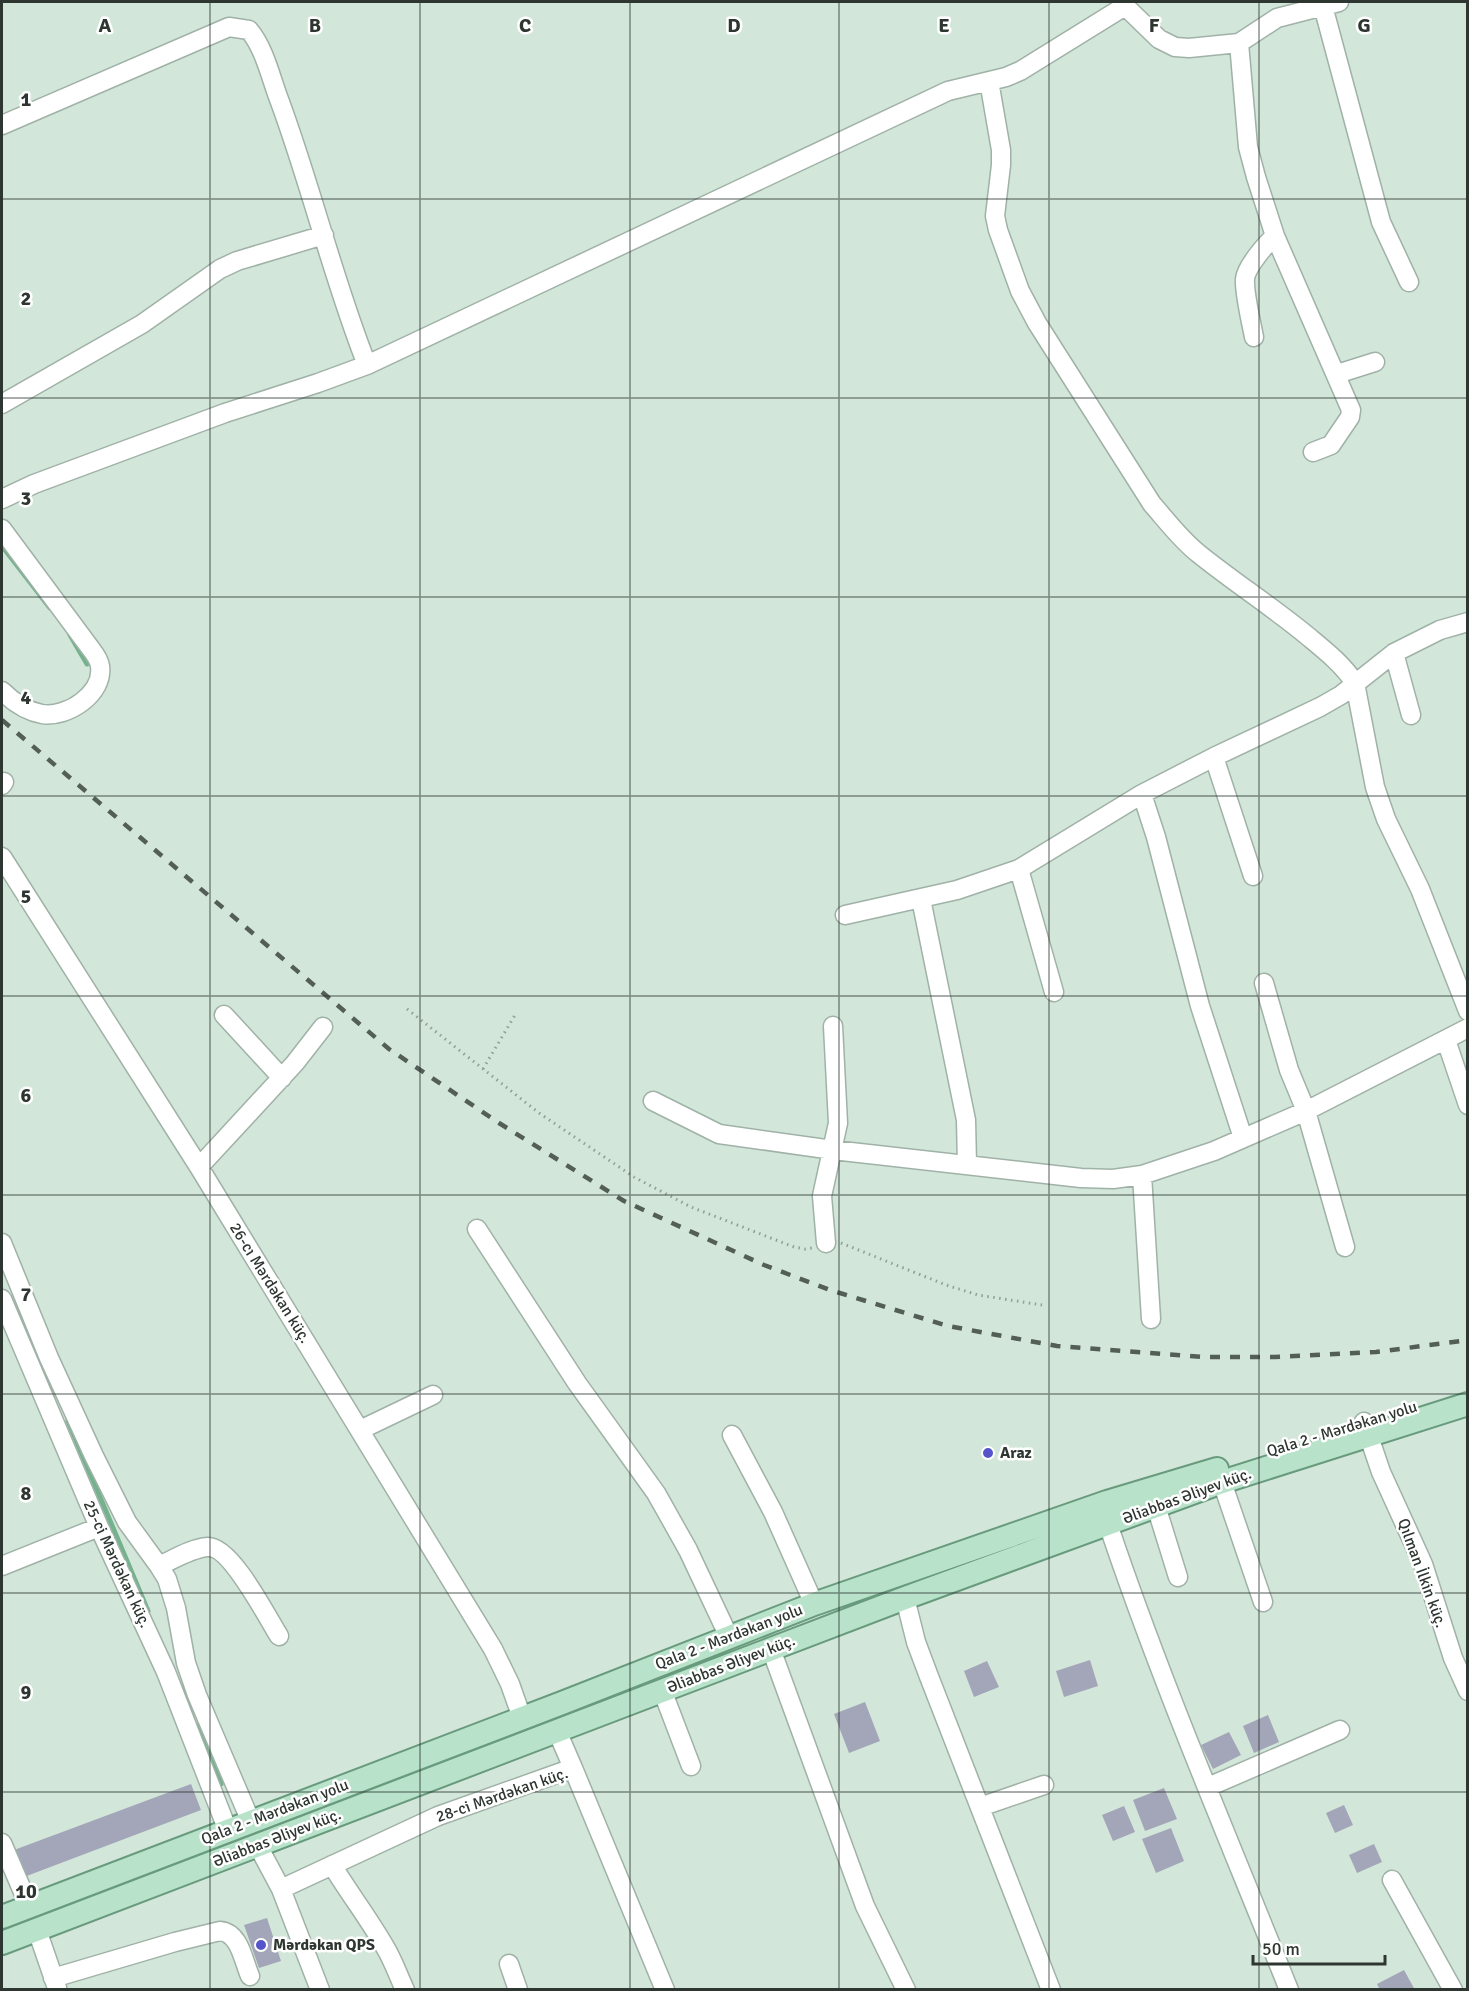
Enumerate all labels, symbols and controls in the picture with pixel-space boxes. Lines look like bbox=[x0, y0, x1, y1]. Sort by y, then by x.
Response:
text: A bbox=[99, 13, 112, 38]
text: B bbox=[309, 13, 321, 38]
text: C bbox=[519, 13, 531, 38]
text: D bbox=[727, 13, 741, 38]
text: E bbox=[938, 13, 950, 38]
text: F bbox=[1149, 13, 1160, 38]
text: G bbox=[1357, 13, 1371, 38]
text: 1 bbox=[21, 87, 32, 112]
text: 2 bbox=[21, 286, 31, 311]
text: 3 bbox=[21, 486, 31, 511]
text: 4 bbox=[21, 685, 32, 710]
text: 5 bbox=[21, 884, 31, 909]
text: 6 bbox=[21, 1083, 32, 1108]
street label: 26-cı Mərdəkan küç. bbox=[225, 1219, 315, 1347]
text: 7 bbox=[21, 1282, 32, 1307]
street label: Qala 2 - Mərdəkan yolu bbox=[1264, 1397, 1420, 1461]
place label: Araz bbox=[1000, 1443, 1032, 1463]
marker: Araz bbox=[981, 1446, 995, 1460]
street label: Əliabbas Əliyev küç. bbox=[1120, 1463, 1254, 1529]
text: 8 bbox=[21, 1481, 32, 1506]
street label: 25-ci Mərdəkan küç. bbox=[79, 1497, 155, 1631]
street label: Qılman İlkin küç. bbox=[1393, 1516, 1451, 1630]
street label: Qala 2 - Mərdəkan yolu bbox=[652, 1600, 806, 1674]
street label: Əliabbas Əliyev küç. bbox=[664, 1630, 798, 1698]
text: 9 bbox=[21, 1680, 32, 1705]
street label: 28-ci Mərdəkan küç. bbox=[433, 1763, 571, 1827]
street label: Qala 2 - Mərdəkan yolu bbox=[198, 1775, 352, 1849]
street label: Əliabbas Əliyev küç. bbox=[210, 1804, 344, 1872]
text: 10 bbox=[15, 1879, 37, 1904]
scale bar bbox=[1253, 1928, 1385, 1966]
place label: Mərdəkan QPS bbox=[273, 1935, 375, 1955]
marker: Mərdəkan QPS bbox=[254, 1938, 268, 1952]
text: 50 m bbox=[1262, 1938, 1300, 1960]

